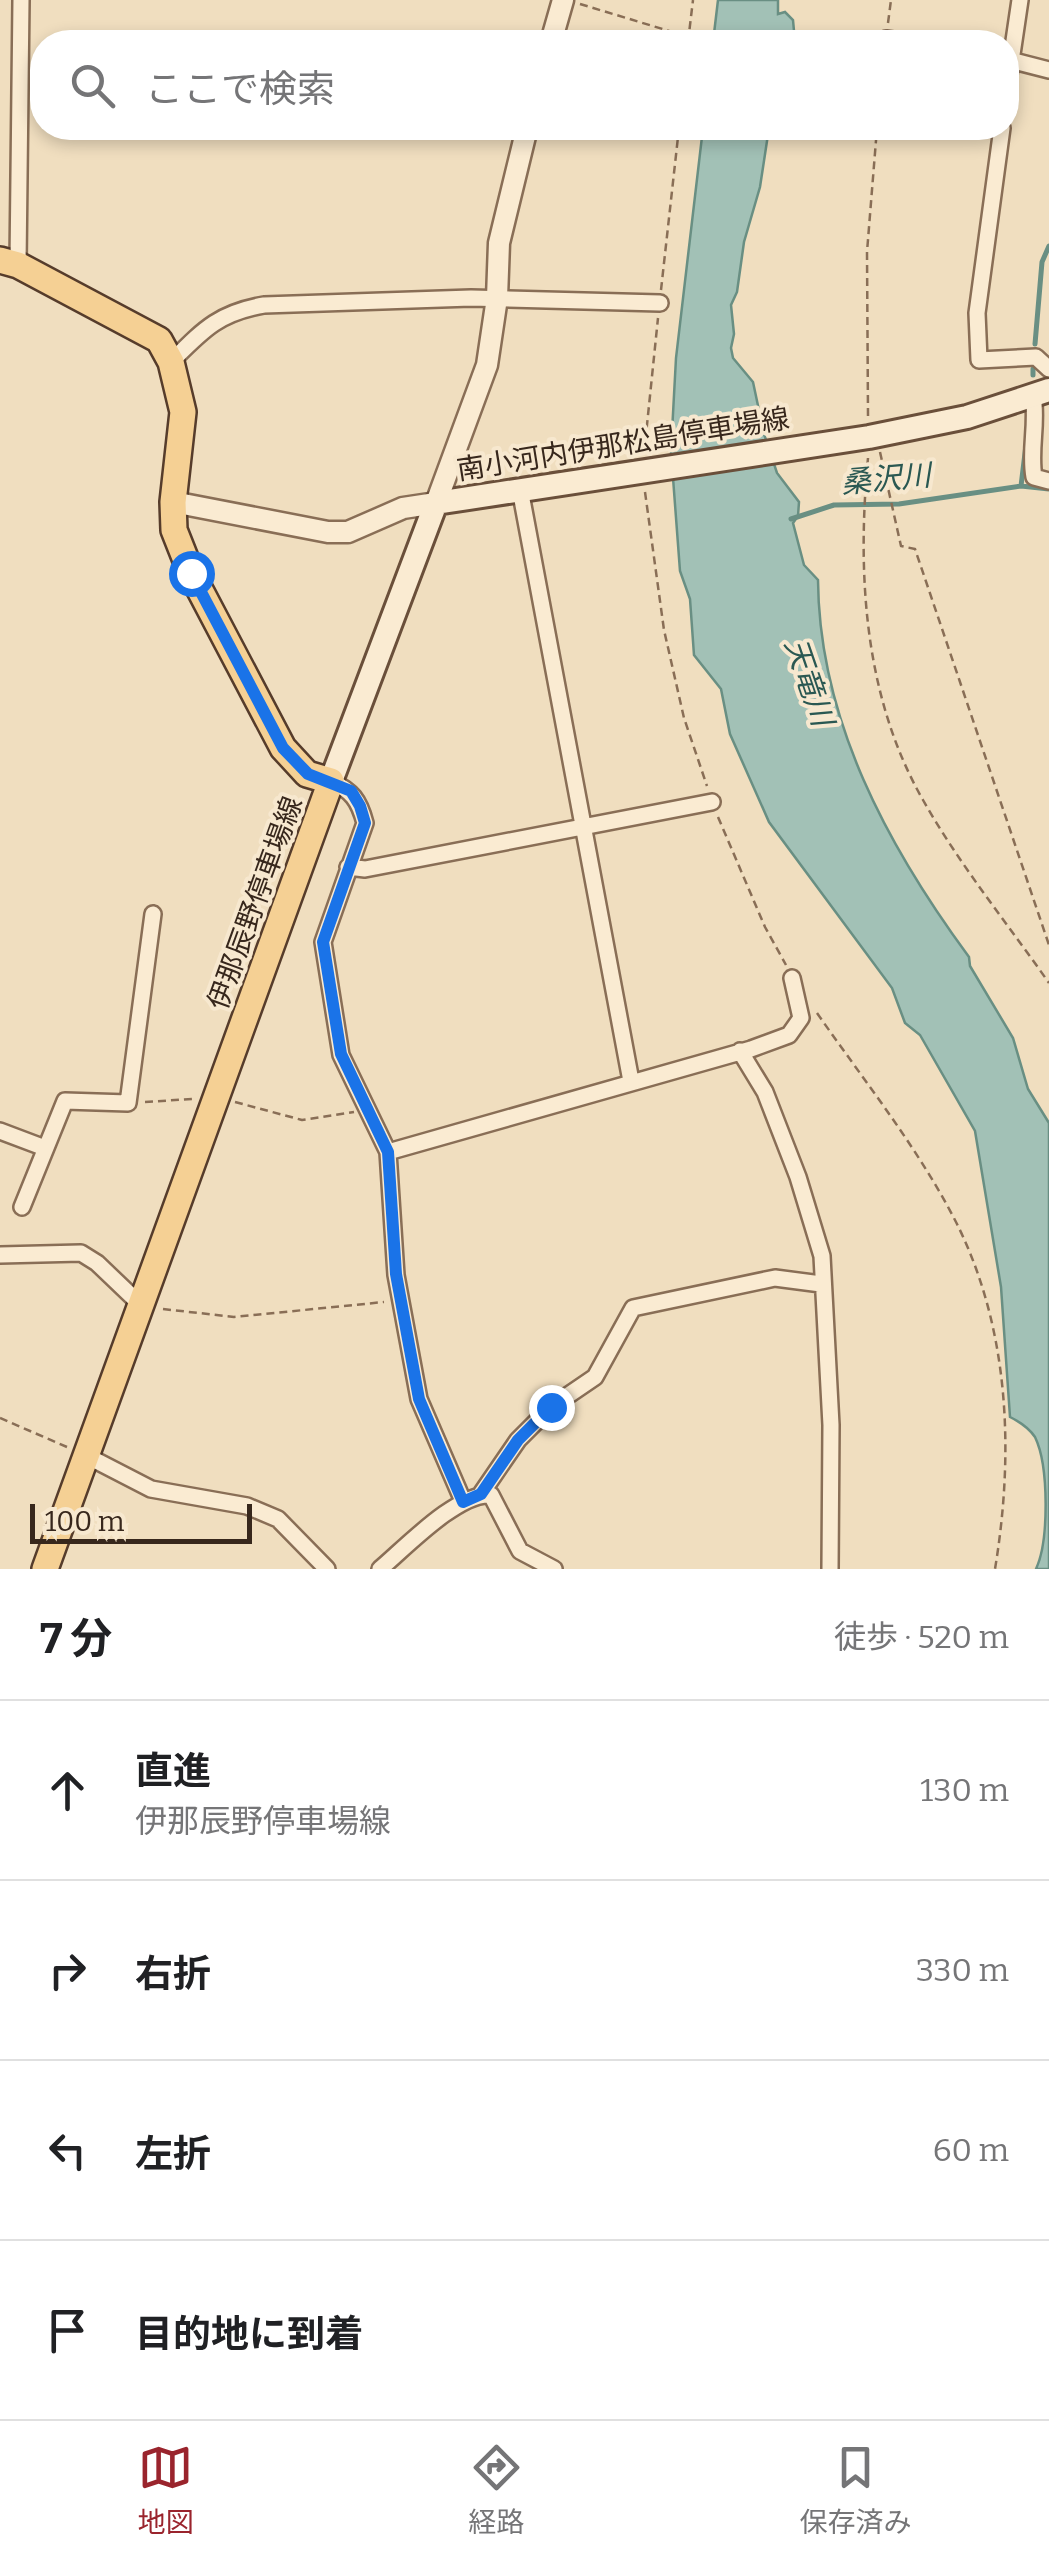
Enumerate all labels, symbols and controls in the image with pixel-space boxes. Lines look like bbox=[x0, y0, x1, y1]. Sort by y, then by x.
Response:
search box bbox=[30, 30, 1019, 140]
icon: search bbox=[65, 58, 120, 113]
text: ここで検索 bbox=[145, 66, 335, 112]
street label: 南小河内伊那松島停車場線 bbox=[454, 401, 792, 487]
water label: 桑沢川 bbox=[840, 457, 935, 501]
route start bbox=[169, 551, 215, 597]
water label: 天竜川 bbox=[777, 634, 842, 733]
street label: 伊那辰野停車場線 bbox=[201, 792, 309, 1014]
route end bbox=[529, 1385, 575, 1431]
scale bar bbox=[30, 1499, 252, 1544]
text: 100 m bbox=[45, 1505, 125, 1538]
text: 7 分 bbox=[40, 1614, 112, 1664]
text: 徒歩 · 520 m bbox=[834, 1618, 1009, 1656]
text: 直進 bbox=[135, 1748, 211, 1794]
icon: ahead bbox=[40, 1763, 95, 1818]
text: 130 m bbox=[920, 1771, 1009, 1809]
text: 伊那辰野停車場線 bbox=[135, 1802, 391, 1840]
icon: right bbox=[40, 1943, 95, 1998]
text: 右折 bbox=[135, 1951, 211, 1997]
text: 330 m bbox=[916, 1951, 1009, 1989]
icon: left bbox=[40, 2123, 95, 2178]
text: 左折 bbox=[135, 2131, 211, 2177]
text: 60 m bbox=[933, 2131, 1009, 2169]
icon: arrive bbox=[40, 2303, 95, 2358]
text: 目的地に到着 bbox=[135, 2311, 363, 2357]
tab: 地図 bbox=[137, 2440, 194, 2540]
tab: 経路 bbox=[468, 2440, 525, 2540]
tab: 保存済み bbox=[799, 2440, 912, 2540]

